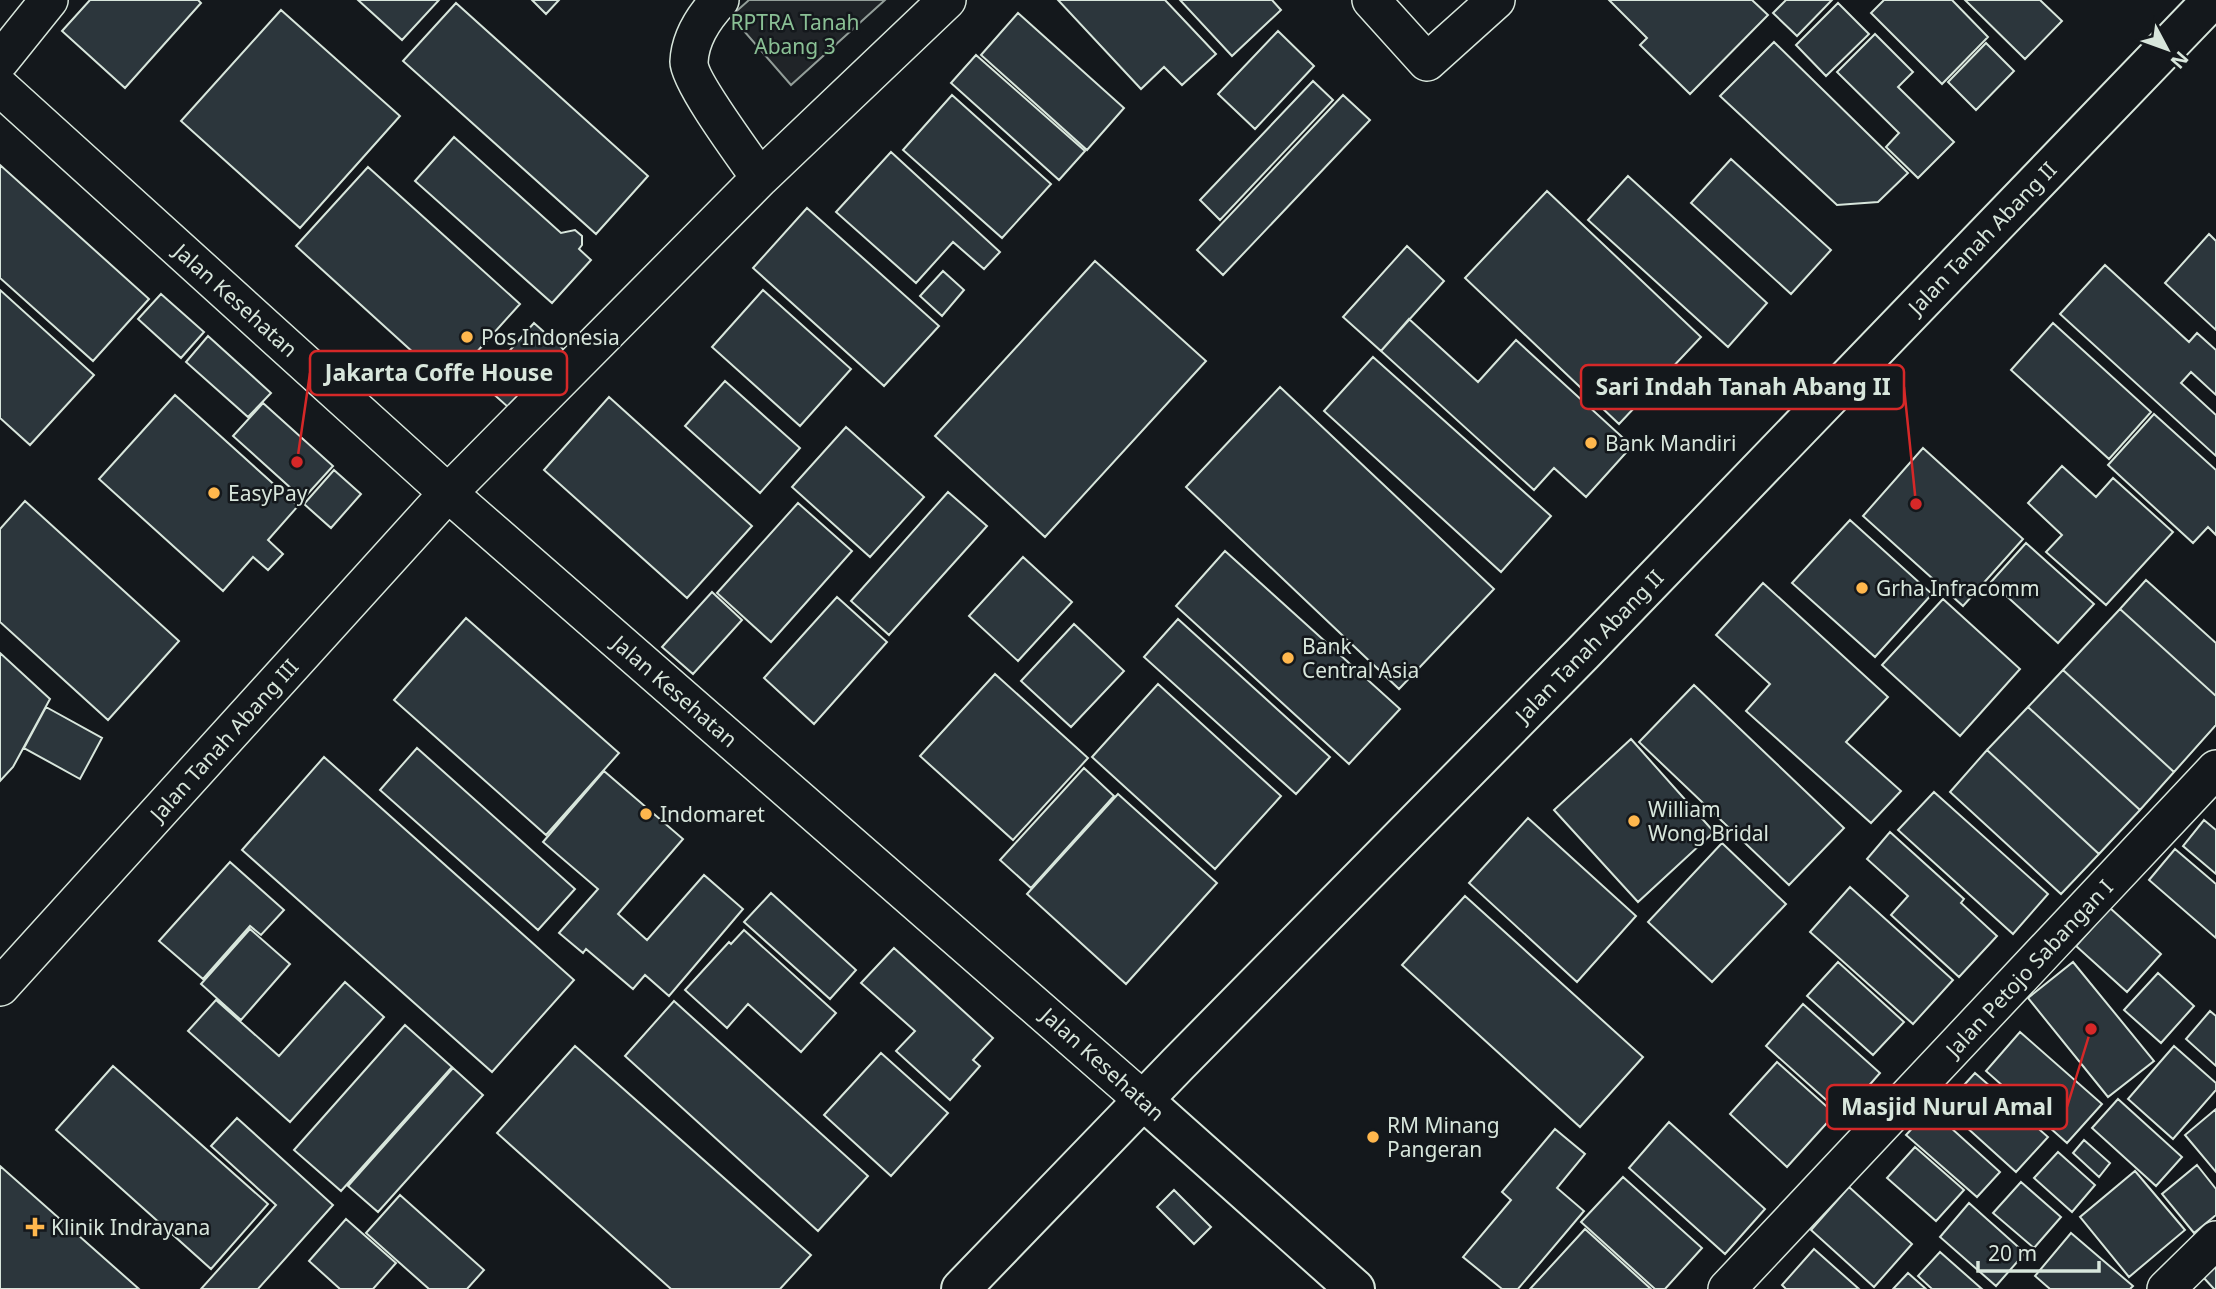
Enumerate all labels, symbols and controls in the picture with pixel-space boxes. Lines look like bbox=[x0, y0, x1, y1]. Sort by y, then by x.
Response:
park label: RPTRA Tanah Abang 3 bbox=[731, 8, 859, 60]
north arrow bbox=[2132, 14, 2202, 84]
text: N bbox=[2165, 46, 2195, 75]
street label: Jalan Tanah Abang II bbox=[1900, 156, 2062, 322]
street label: Jalan Kesehatan bbox=[167, 236, 304, 363]
place label: Pos Indonesia bbox=[481, 323, 620, 351]
marker: Pos Indonesia bbox=[459, 329, 475, 345]
callout: Jakarta Coffe House bbox=[310, 351, 567, 395]
text: Jakarta Coffe House bbox=[323, 356, 553, 388]
callout: Sari Indah Tanah Abang II bbox=[1581, 365, 1904, 409]
text: Sari Indah Tanah Abang II bbox=[1595, 370, 1891, 402]
place label: Bank Mandiri bbox=[1605, 429, 1736, 457]
marker: Bank Mandiri bbox=[1583, 435, 1599, 451]
place label: EasyPay bbox=[228, 479, 308, 507]
marker: EasyPay bbox=[206, 485, 222, 501]
street label: Jalan Tanah Abang II bbox=[1507, 564, 1669, 730]
place label: Grha Infracomm bbox=[1876, 574, 2040, 602]
marker: Grha Infracomm bbox=[1854, 580, 1870, 596]
street label: Jalan Kesehatan bbox=[605, 628, 743, 753]
place label: Bank Central Asia bbox=[1302, 632, 1419, 684]
marker: Bank Central Asia bbox=[1280, 650, 1296, 666]
street label: Jalan Tanah Abang III bbox=[142, 653, 304, 828]
place label: William Wong Bridal bbox=[1648, 795, 1769, 847]
place label: Indomaret bbox=[660, 800, 765, 828]
marker: Indomaret bbox=[638, 806, 654, 822]
marker: William Wong Bridal bbox=[1626, 813, 1642, 829]
street label: Jalan Petojo Sabangan I bbox=[1938, 873, 2119, 1064]
street label: Jalan Kesehatan bbox=[1034, 1000, 1171, 1127]
callout: Masjid Nurul Amal bbox=[1827, 1085, 2067, 1129]
text: Masjid Nurul Amal bbox=[1841, 1090, 2053, 1122]
place label: RM Minang Pangeran bbox=[1387, 1111, 1500, 1163]
marker: RM Minang Pangeran bbox=[1365, 1129, 1381, 1145]
place label: Klinik Indrayana bbox=[51, 1213, 210, 1241]
marker: Klinik Indrayana bbox=[25, 1217, 45, 1237]
scale bar bbox=[1978, 1230, 2099, 1274]
text: 20 m bbox=[1988, 1239, 2037, 1267]

